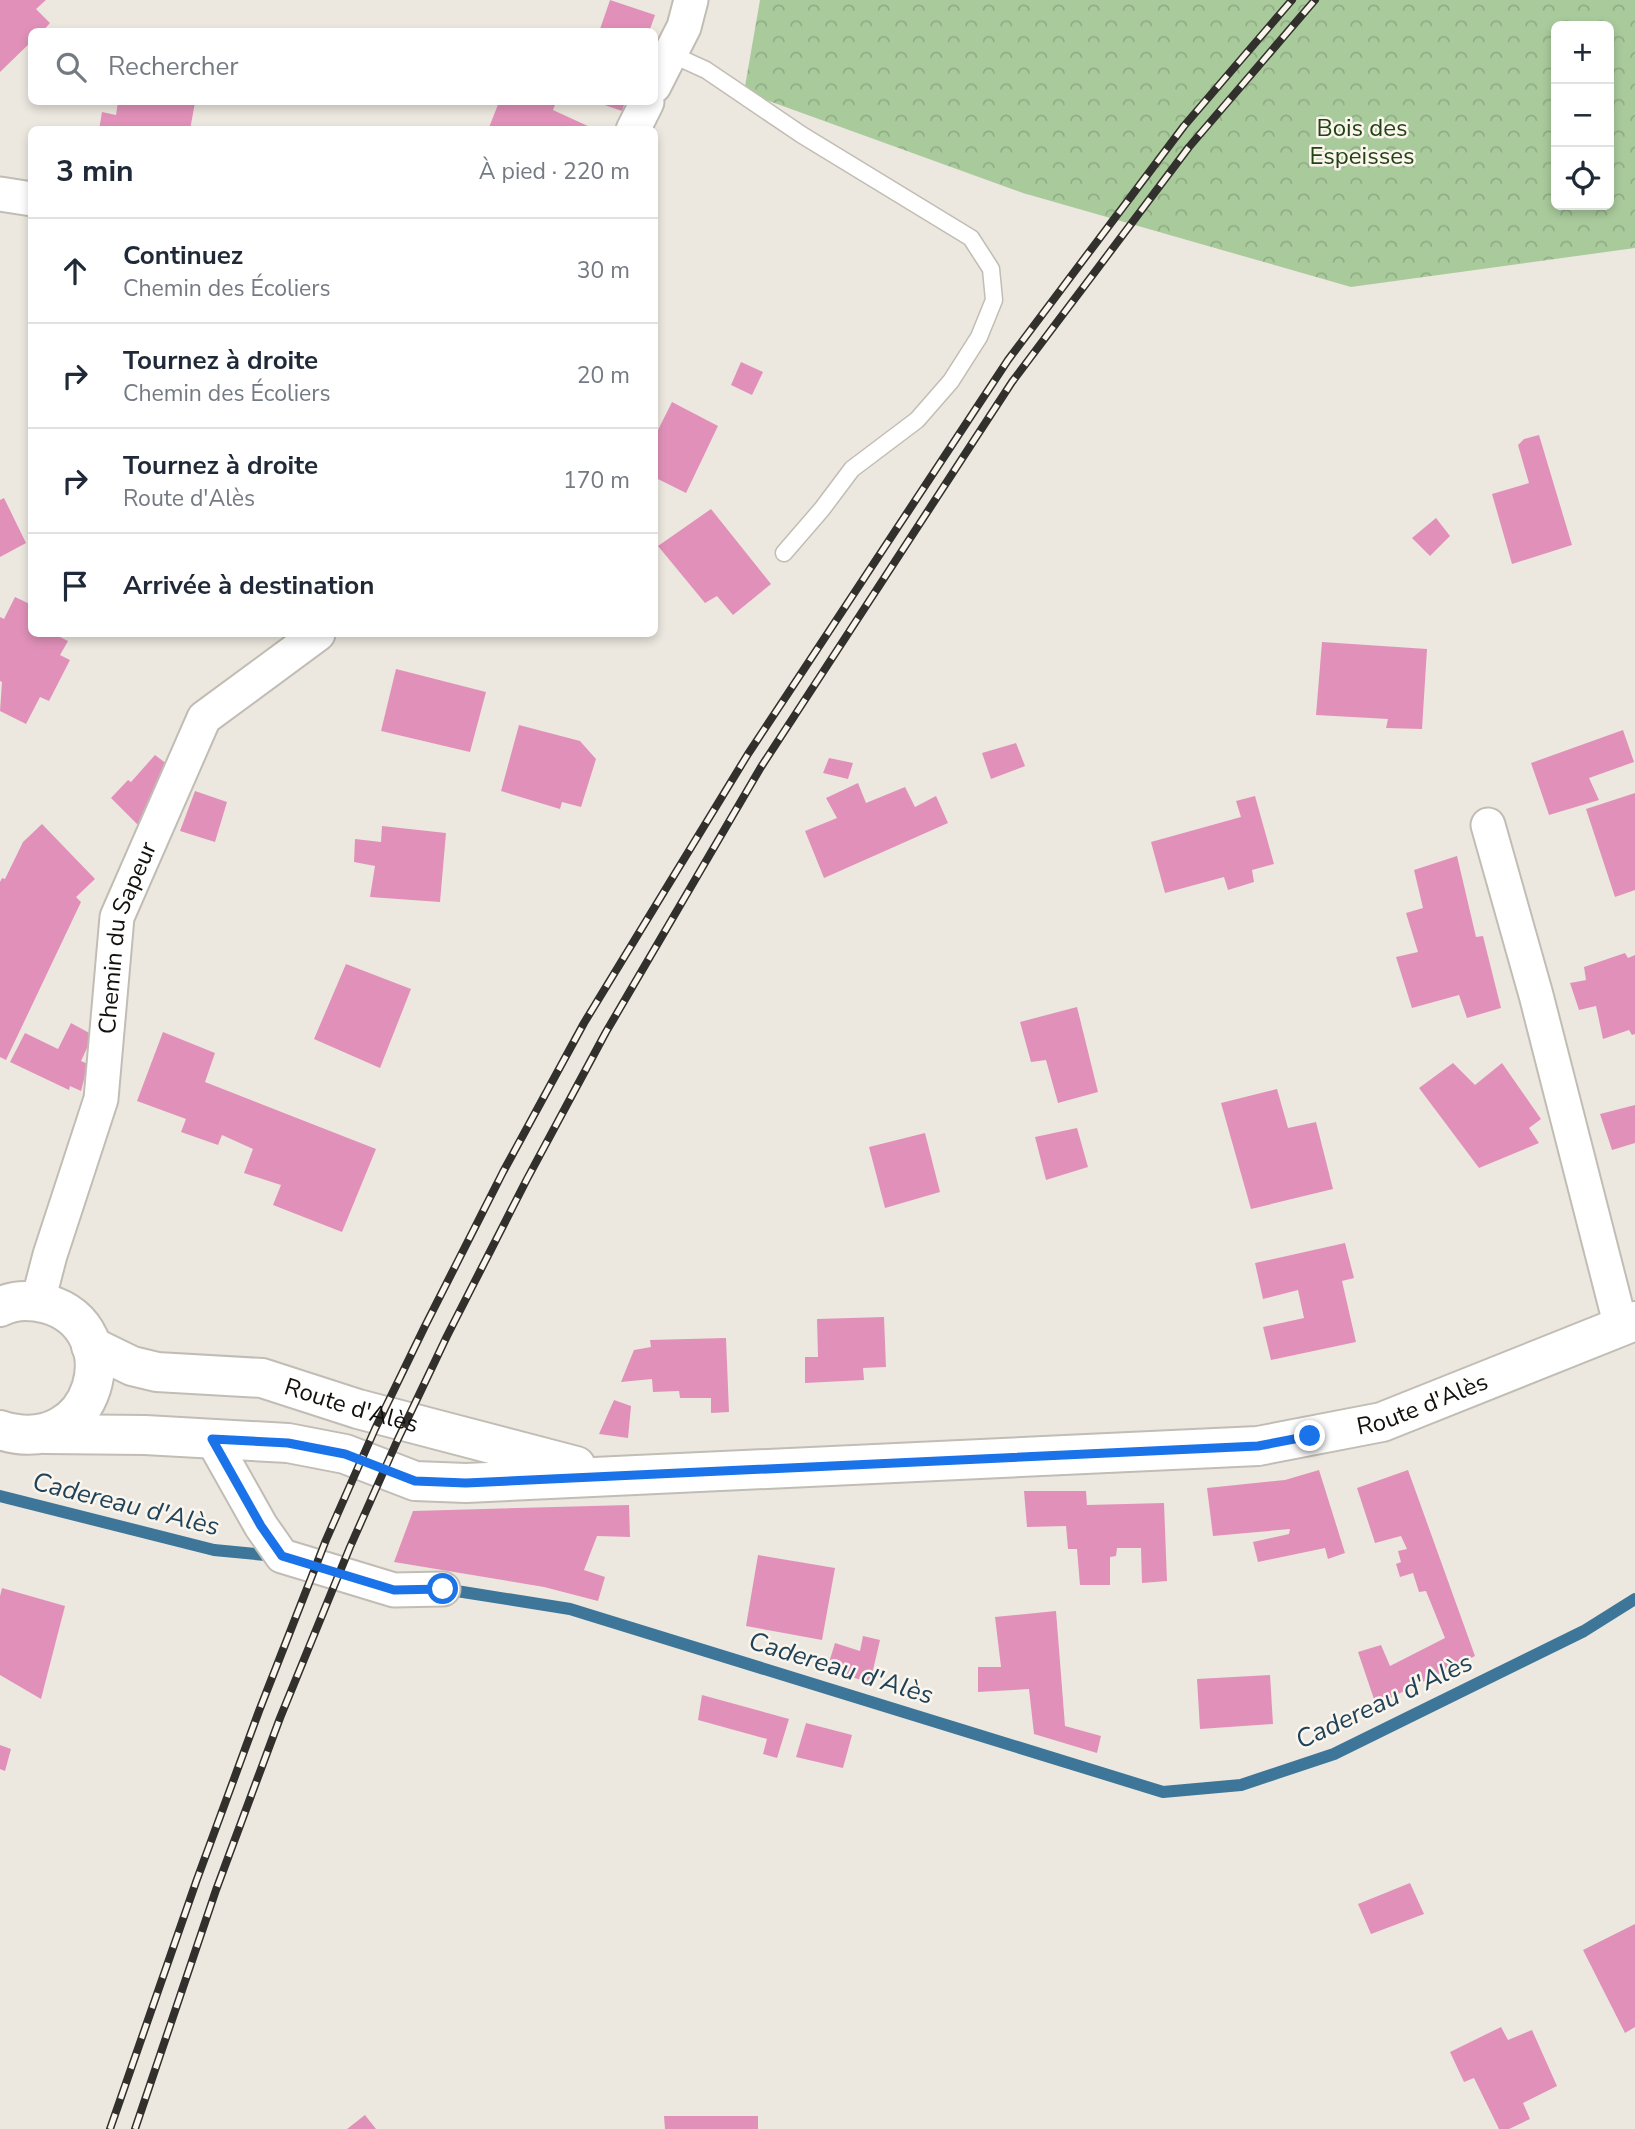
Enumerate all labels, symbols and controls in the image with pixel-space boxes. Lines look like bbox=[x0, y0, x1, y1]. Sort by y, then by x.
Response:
map controls bbox=[1551, 21, 1614, 210]
button: + bbox=[1551, 21, 1614, 84]
search box bbox=[28, 28, 658, 105]
icon: search bbox=[52, 48, 90, 86]
text: Rechercher bbox=[108, 49, 239, 84]
button: − bbox=[1551, 84, 1614, 147]
park label: Bois des Espeisses bbox=[1309, 112, 1415, 172]
button: locate bbox=[1551, 147, 1614, 210]
text: 3 min bbox=[56, 151, 134, 192]
text: À pied · 220 m bbox=[479, 156, 630, 187]
text: Continuez bbox=[123, 238, 243, 273]
icon: ahead bbox=[56, 252, 94, 290]
text: 30 m bbox=[577, 255, 630, 286]
text: Chemin des Écoliers bbox=[123, 273, 330, 304]
text: Tournez à droite bbox=[123, 343, 318, 378]
icon: right bbox=[56, 357, 94, 395]
text: 20 m bbox=[577, 360, 630, 391]
text: Chemin des Écoliers bbox=[123, 378, 330, 409]
text: Tournez à droite bbox=[123, 448, 318, 483]
icon: right bbox=[56, 462, 94, 500]
text: 170 m bbox=[563, 465, 630, 496]
text: Route d'Alès bbox=[123, 483, 255, 514]
icon: arrive bbox=[56, 567, 94, 605]
text: Arrivée à destination bbox=[123, 568, 374, 603]
street label: Chemin du Sapeur bbox=[91, 836, 164, 1036]
street label: Route d'Alès bbox=[1354, 1365, 1492, 1443]
street label: Route d'Alès bbox=[280, 1370, 422, 1440]
route end bbox=[1294, 1420, 1325, 1451]
water label: Cadereau d'Alès bbox=[29, 1464, 223, 1544]
route start bbox=[427, 1573, 458, 1604]
water label: Cadereau d'Alès bbox=[744, 1623, 938, 1713]
water label: Cadereau d'Alès bbox=[1290, 1645, 1478, 1757]

